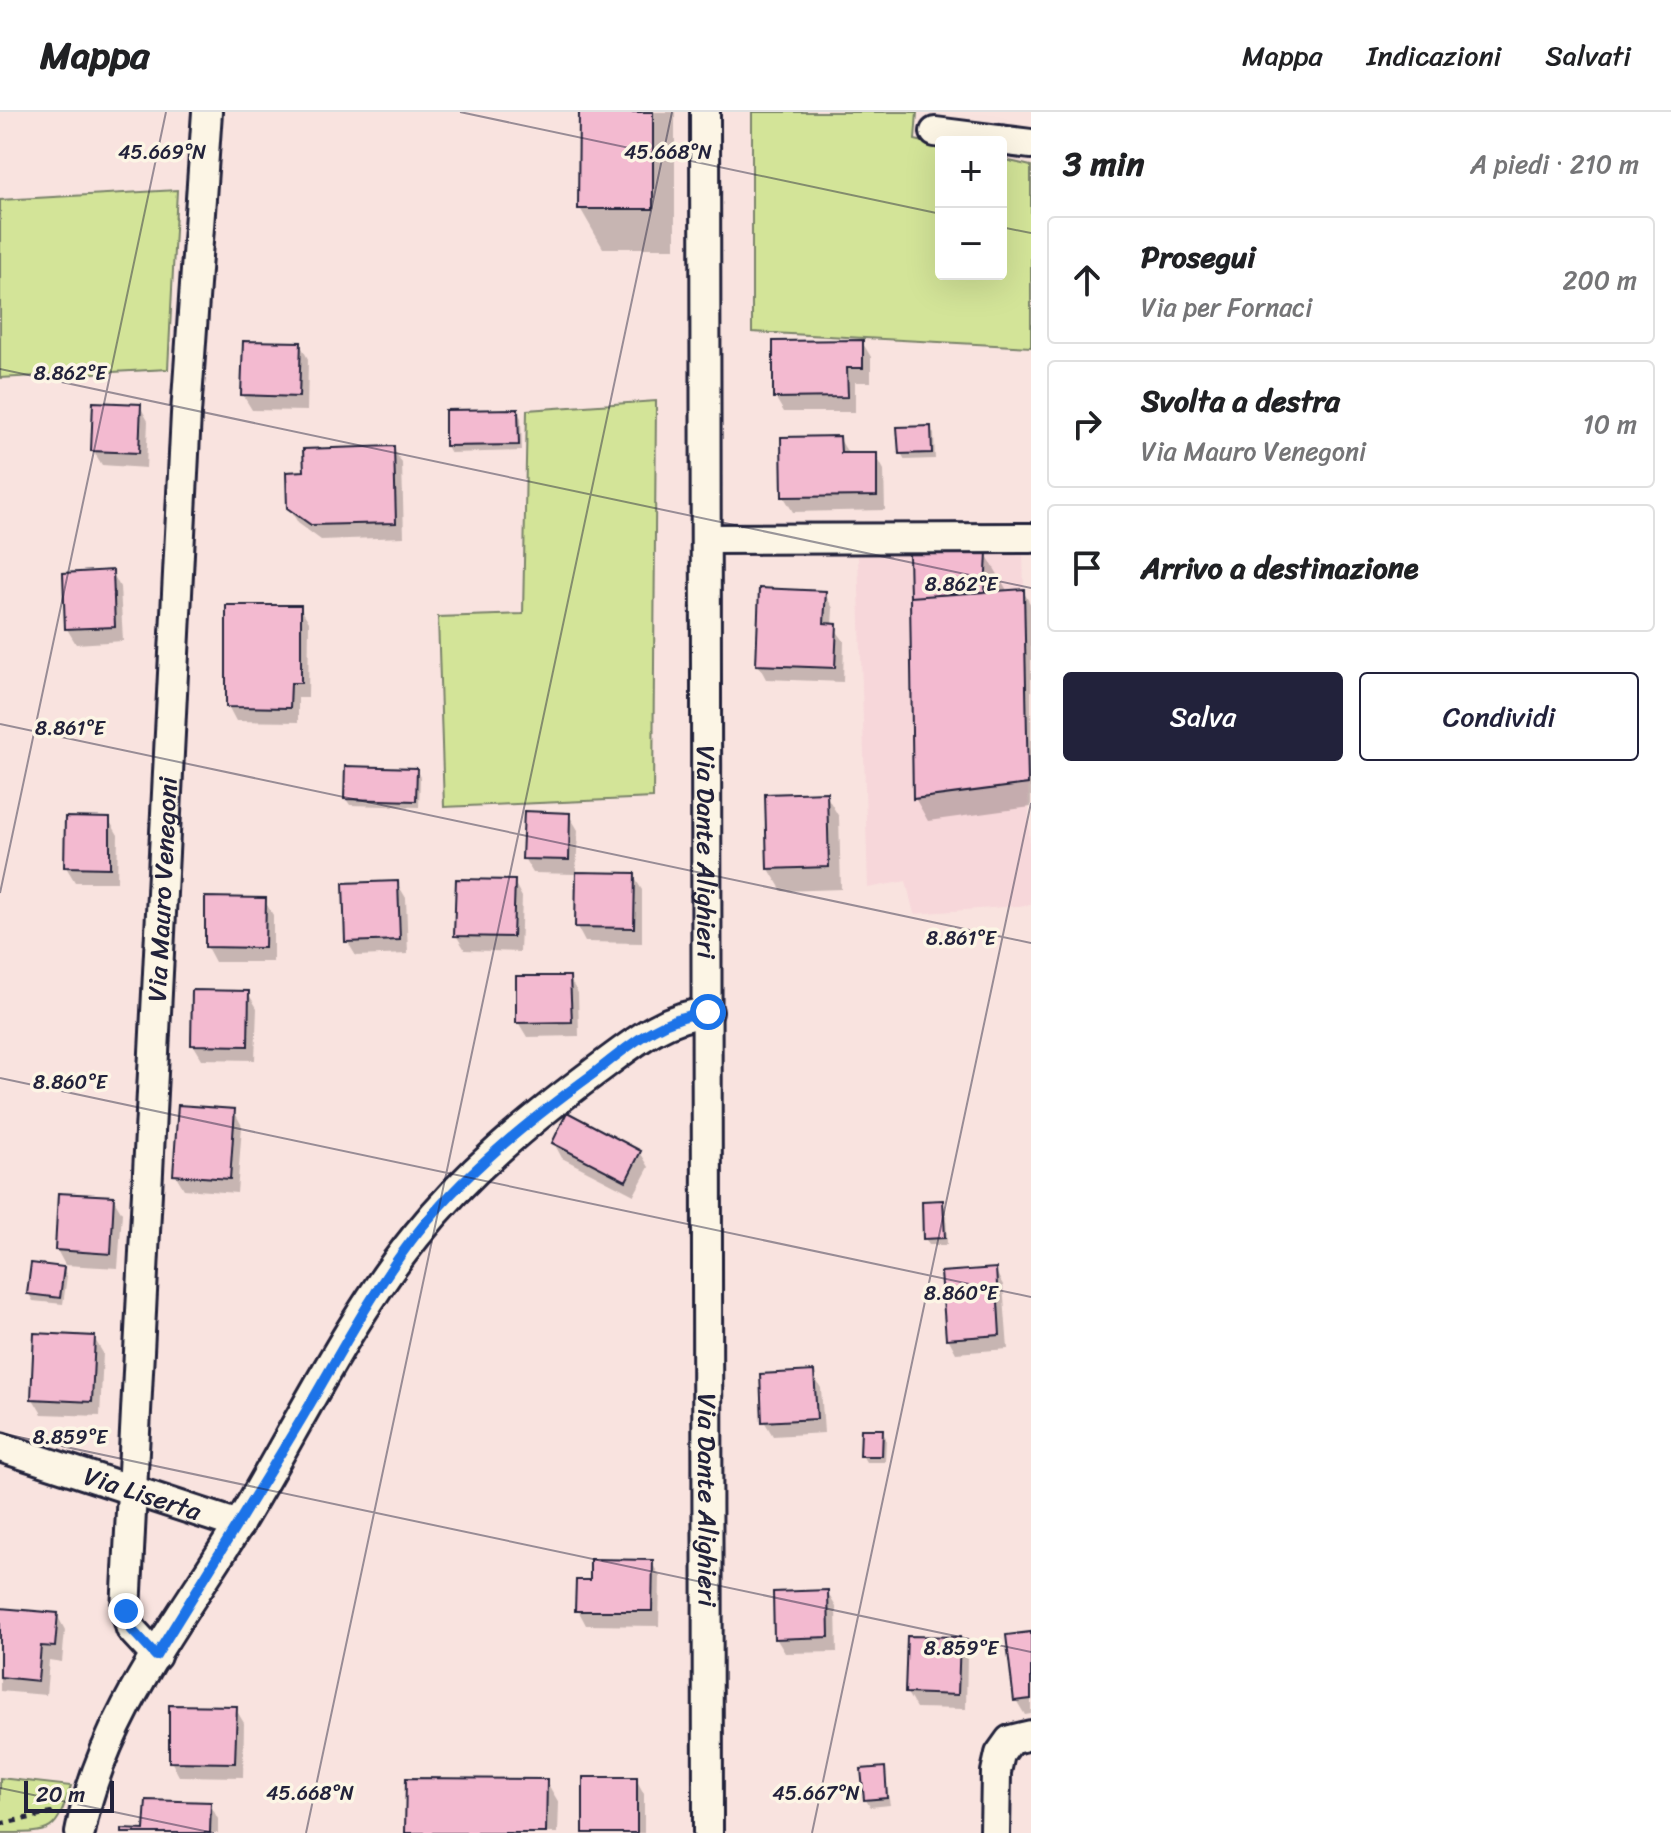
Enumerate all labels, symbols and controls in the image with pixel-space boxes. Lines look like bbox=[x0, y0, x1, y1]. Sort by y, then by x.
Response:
text: Mappa bbox=[40, 22, 149, 89]
text: Mappa bbox=[1242, 31, 1323, 80]
text: Indicazioni bbox=[1367, 31, 1501, 80]
text: Salvati bbox=[1545, 31, 1631, 80]
text: 3 min bbox=[1063, 134, 1144, 194]
text: 45.669°N bbox=[118, 135, 206, 170]
text: 45.668°N bbox=[624, 135, 712, 170]
map controls bbox=[935, 136, 1007, 280]
button: + bbox=[935, 136, 1007, 208]
text: A piedi · 210 m bbox=[1470, 141, 1639, 187]
button: − bbox=[935, 208, 1007, 280]
text: Prosegui bbox=[1141, 230, 1255, 284]
text: 200 m bbox=[1562, 257, 1637, 303]
icon: ahead bbox=[1065, 258, 1109, 302]
text: Via per Fornaci bbox=[1141, 284, 1312, 330]
text: 8.862°E bbox=[34, 356, 108, 391]
text: Svolta a destra bbox=[1141, 374, 1340, 428]
text: 10 m bbox=[1583, 401, 1637, 447]
icon: right bbox=[1065, 402, 1109, 446]
text: Via Mauro Venegoni bbox=[1141, 428, 1366, 474]
text: Arrivo a destinazione bbox=[1141, 541, 1419, 595]
icon: arrive bbox=[1065, 546, 1109, 590]
text: 8.862°E bbox=[925, 567, 999, 602]
button: Salva bbox=[1063, 672, 1343, 761]
button: Condividi bbox=[1359, 672, 1639, 761]
text: 8.861°E bbox=[35, 711, 107, 746]
street label: Via Dante Alighieri bbox=[683, 745, 729, 960]
street label: Via Mauro Venegoni bbox=[134, 775, 191, 1003]
text: 8.861°E bbox=[926, 921, 998, 956]
route start bbox=[690, 994, 726, 1030]
text: 8.860°E bbox=[33, 1065, 109, 1100]
text: 8.860°E bbox=[924, 1276, 1000, 1311]
street label: Via Dante Alighieri bbox=[684, 1393, 731, 1608]
text: 8.859°E bbox=[33, 1420, 109, 1455]
street label: Via Liserta bbox=[78, 1453, 208, 1535]
route end bbox=[108, 1593, 144, 1629]
text: 8.859°E bbox=[924, 1631, 1000, 1666]
text: 20 m bbox=[36, 1775, 85, 1814]
text: 45.668°N bbox=[266, 1776, 354, 1811]
text: 45.667°N bbox=[772, 1776, 860, 1811]
scale bar bbox=[24, 1777, 114, 1813]

